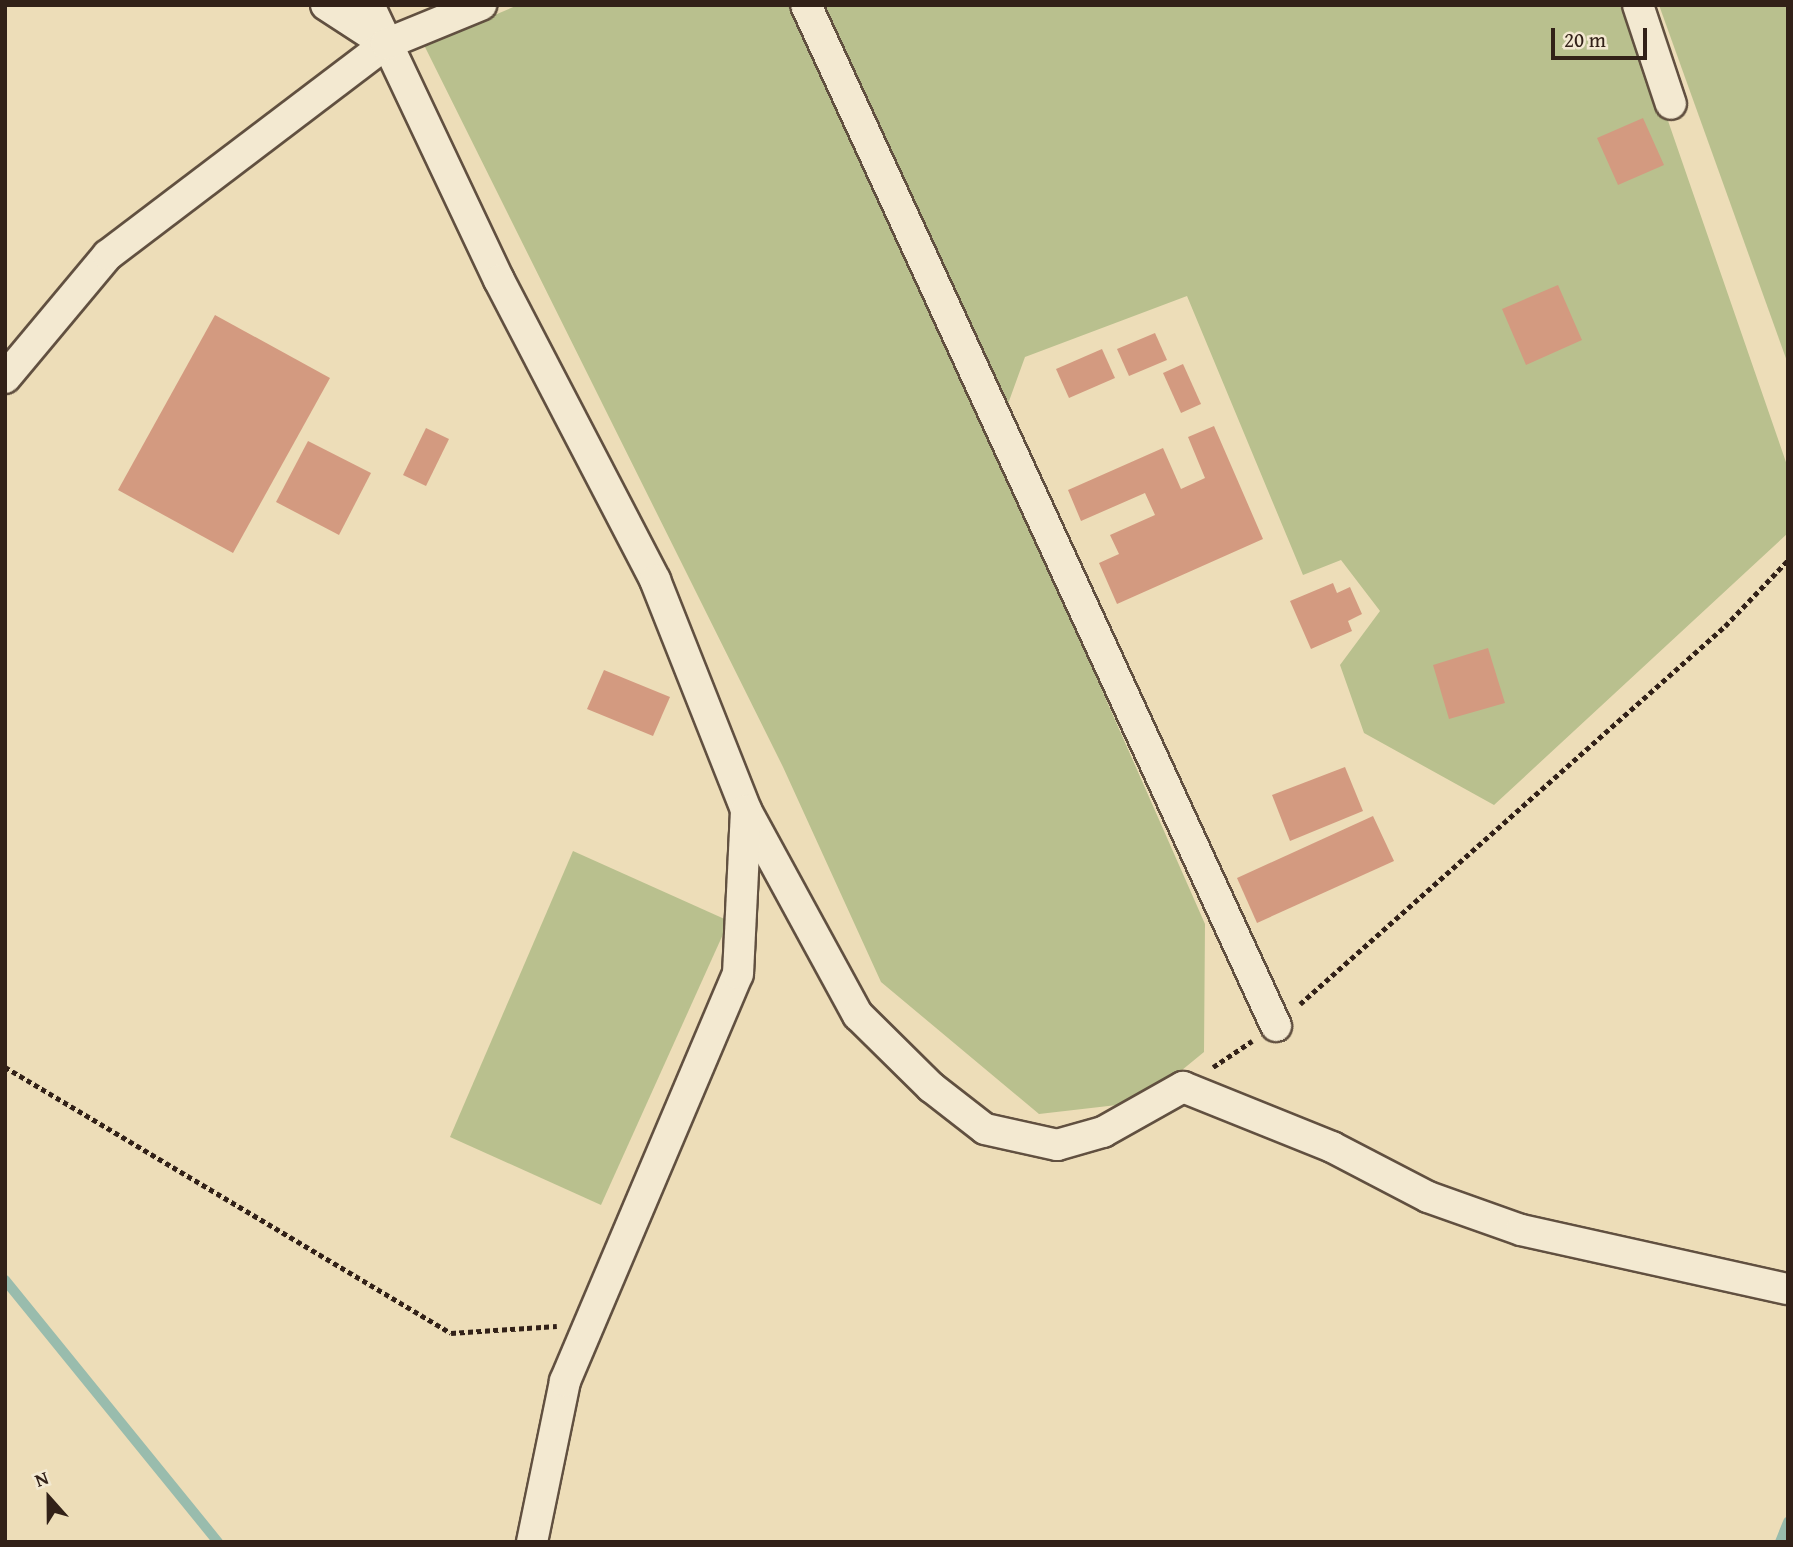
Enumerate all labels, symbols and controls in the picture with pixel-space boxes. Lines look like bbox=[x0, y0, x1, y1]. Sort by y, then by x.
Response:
scale bar bbox=[1555, 14, 1651, 58]
text: 20 m bbox=[1564, 24, 1606, 55]
north arrow bbox=[14, 1463, 84, 1533]
text: N bbox=[31, 1463, 52, 1494]

